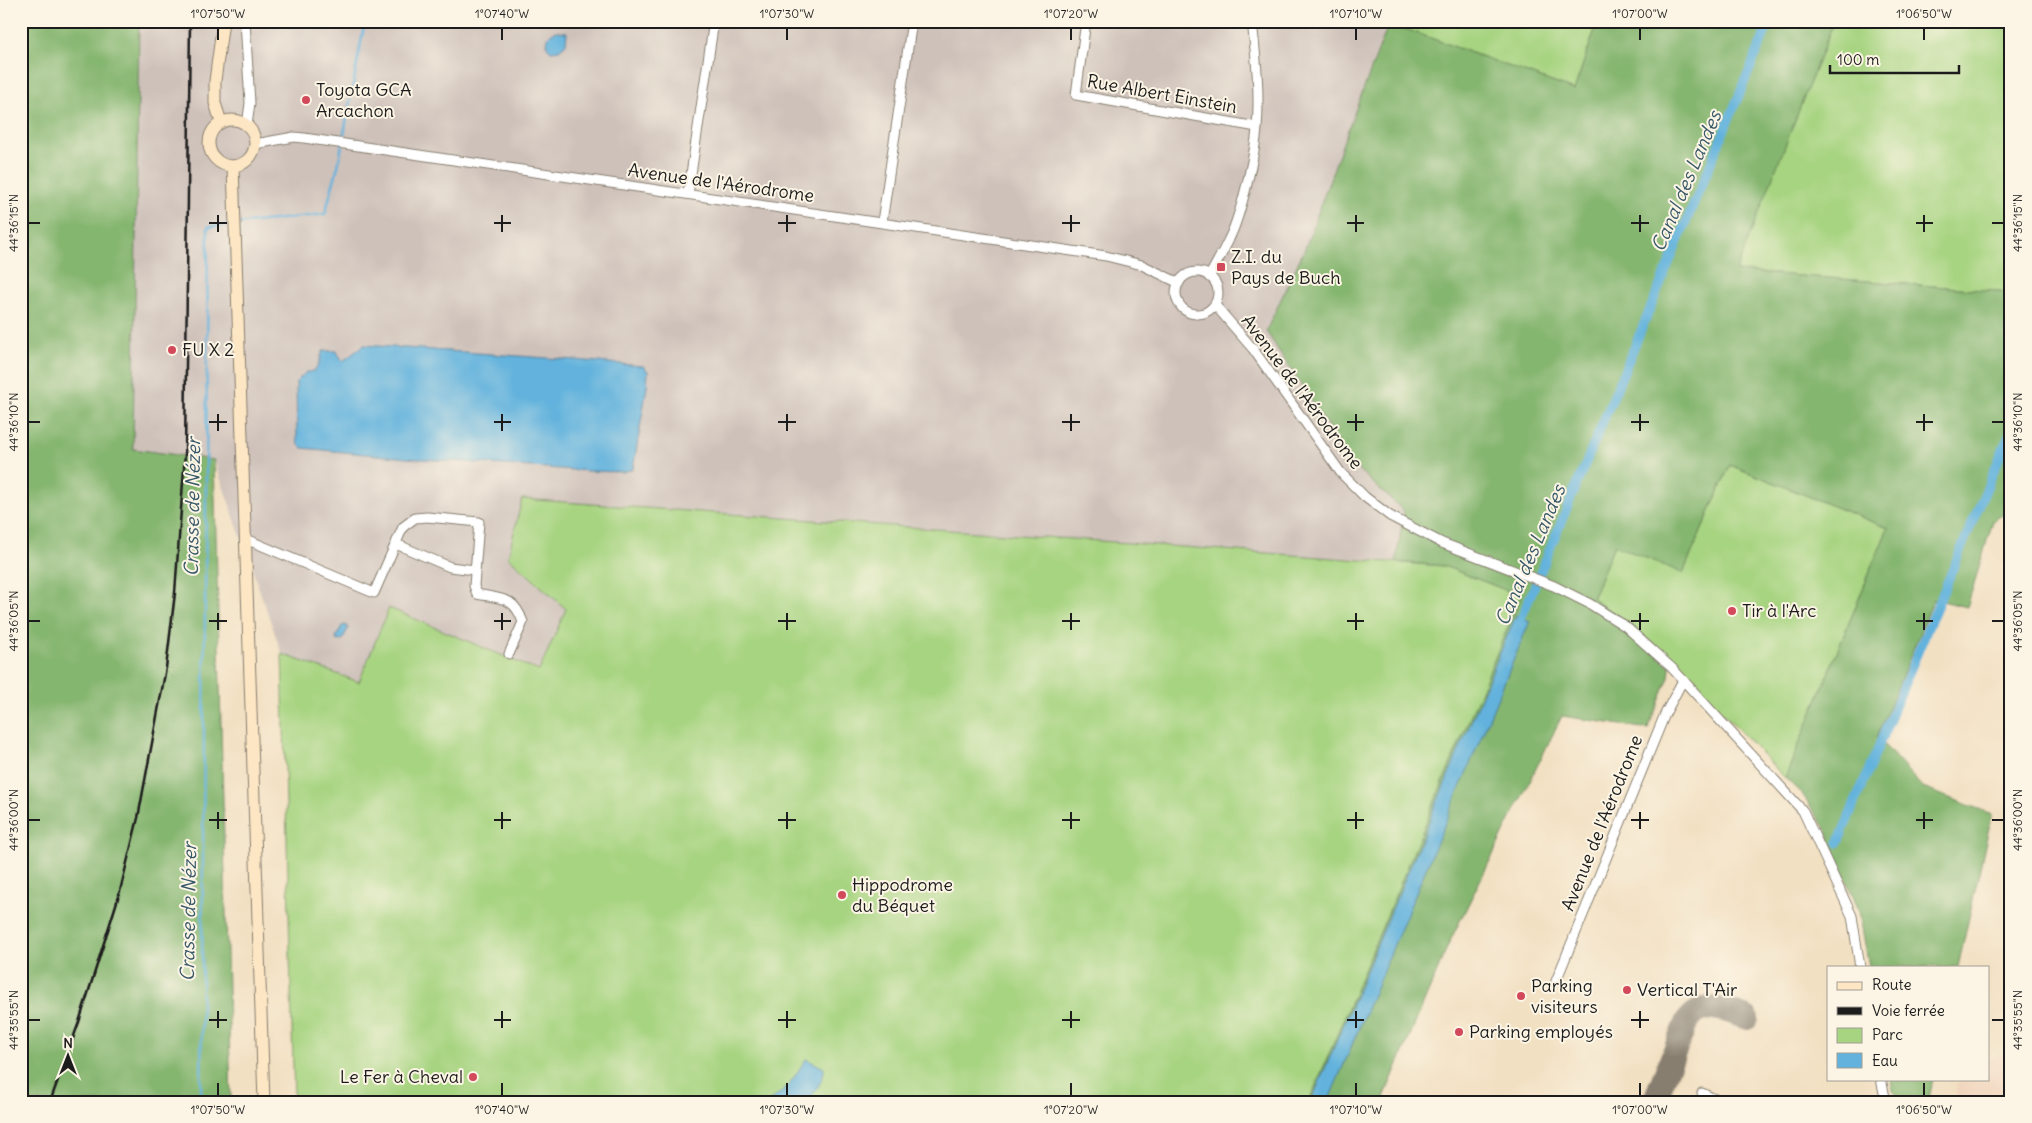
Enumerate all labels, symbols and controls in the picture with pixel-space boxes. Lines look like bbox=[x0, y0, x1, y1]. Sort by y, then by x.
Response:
text: 1°07'50"W bbox=[191, 6, 245, 21]
text: 1°07'40"W bbox=[475, 6, 529, 21]
text: 1°07'30"W bbox=[760, 6, 814, 21]
text: 1°07'20"W bbox=[1044, 6, 1098, 21]
text: 1°07'10"W bbox=[1330, 6, 1382, 21]
text: 1°07'00"W bbox=[1612, 6, 1668, 21]
text: 1°06'50"W bbox=[1896, 6, 1952, 21]
scale bar bbox=[1830, 42, 1958, 74]
text: 100 m bbox=[1837, 50, 1879, 69]
street label: Rue Albert Einstein bbox=[1085, 69, 1239, 118]
place label: Toyota GCA Arcachon bbox=[316, 78, 412, 122]
marker: Toyota GCA Arcachon bbox=[300, 94, 312, 106]
water label: Canal des Landes bbox=[1646, 106, 1727, 255]
street label: Avenue de l'Aérodrome bbox=[626, 158, 816, 207]
text: 44°36'15"N bbox=[6, 194, 21, 252]
text: 44°36'15"N bbox=[2010, 194, 2025, 252]
place label: Z.I. du Pays de Buch bbox=[1231, 245, 1341, 289]
marker: Z.I. du Pays de Buch bbox=[1215, 261, 1227, 273]
street label: Avenue de l'Aérodrome bbox=[1237, 310, 1368, 474]
place label: FU X 2 bbox=[182, 338, 234, 361]
marker: FU X 2 bbox=[166, 344, 178, 356]
text: 44°36'10"N bbox=[6, 393, 21, 451]
text: 44°36'10"N bbox=[2010, 393, 2025, 451]
water label: Crasse de Nézer bbox=[179, 435, 205, 577]
water label: Canal des Landes bbox=[1490, 480, 1571, 629]
text: 44°36'05"N bbox=[6, 590, 21, 652]
text: 44°36'05"N bbox=[2010, 590, 2025, 652]
place label: Tir à l'Arc bbox=[1742, 599, 1816, 622]
marker: Tir à l'Arc bbox=[1726, 605, 1738, 617]
street label: Avenue de l'Aérodrome bbox=[1556, 731, 1647, 914]
text: 44°36'00"N bbox=[6, 789, 21, 851]
text: 44°36'00"N bbox=[2010, 789, 2025, 851]
water label: Crasse de Nézer bbox=[175, 840, 201, 982]
place label: Hippodrome du Béquet bbox=[852, 873, 953, 917]
marker: Hippodrome du Béquet bbox=[836, 889, 848, 901]
legend bbox=[1827, 966, 1990, 1080]
place label: Parking visiteurs bbox=[1531, 974, 1598, 1018]
text: Route bbox=[1872, 975, 1912, 994]
place label: Vertical T'Air bbox=[1637, 978, 1738, 1001]
marker: Vertical T'Air bbox=[1621, 984, 1633, 996]
text: 44°35'55"N bbox=[6, 990, 21, 1050]
marker: Parking visiteurs bbox=[1515, 990, 1527, 1002]
text: 44°35'55"N bbox=[2010, 990, 2025, 1050]
text: Voie ferrée bbox=[1872, 1001, 1945, 1020]
place label: Parking employés bbox=[1469, 1020, 1613, 1043]
text: Parc bbox=[1872, 1025, 1903, 1044]
marker: Parking employés bbox=[1453, 1026, 1465, 1038]
north arrow bbox=[42, 1030, 92, 1080]
text: N bbox=[63, 1034, 73, 1052]
text: Eau bbox=[1872, 1051, 1898, 1070]
place label: Le Fer à Cheval bbox=[340, 1065, 463, 1088]
marker: Le Fer à Cheval bbox=[467, 1071, 479, 1083]
text: 1°07'50"W bbox=[191, 1102, 245, 1117]
text: 1°07'40"W bbox=[475, 1102, 529, 1117]
text: 1°07'30"W bbox=[760, 1102, 814, 1117]
text: 1°07'20"W bbox=[1044, 1102, 1098, 1117]
text: 1°07'10"W bbox=[1330, 1102, 1382, 1117]
text: 1°07'00"W bbox=[1612, 1102, 1668, 1117]
text: 1°06'50"W bbox=[1896, 1102, 1952, 1117]

